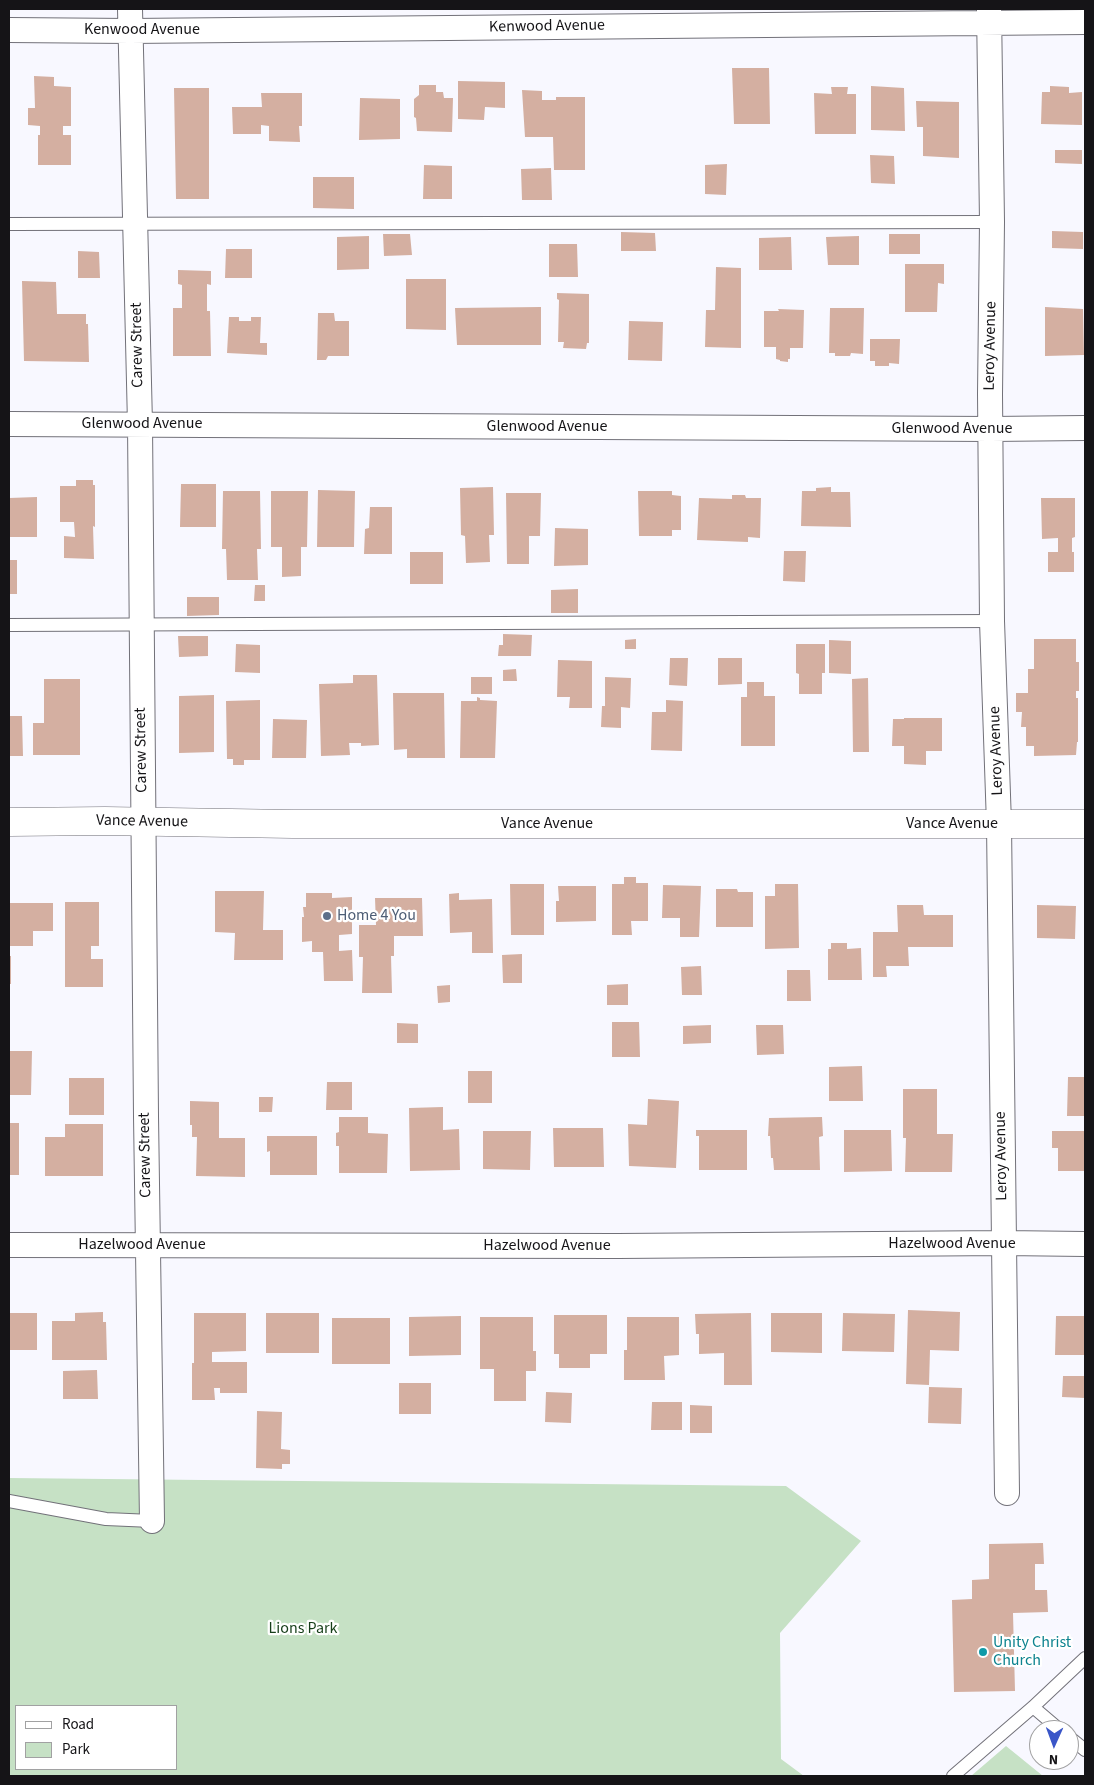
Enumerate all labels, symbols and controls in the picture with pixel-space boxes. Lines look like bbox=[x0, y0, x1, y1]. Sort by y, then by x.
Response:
street label: Kenwood Avenue bbox=[489, 16, 605, 38]
street label: Kenwood Avenue bbox=[84, 20, 200, 40]
street label: Leroy Avenue bbox=[981, 301, 1001, 391]
street label: Carew Street bbox=[128, 302, 148, 388]
street label: Glenwood Avenue bbox=[82, 414, 202, 434]
street label: Glenwood Avenue bbox=[487, 417, 607, 437]
street label: Glenwood Avenue bbox=[892, 419, 1012, 439]
street label: Leroy Avenue bbox=[986, 706, 1008, 796]
street label: Carew Street bbox=[132, 707, 152, 793]
street label: Vance Avenue bbox=[96, 812, 188, 832]
street label: Vance Avenue bbox=[501, 814, 593, 834]
street label: Vance Avenue bbox=[906, 814, 998, 834]
place label: Home 4 You bbox=[337, 906, 416, 926]
marker: Home 4 You bbox=[321, 910, 333, 922]
street label: Leroy Avenue bbox=[992, 1111, 1012, 1201]
street label: Carew Street bbox=[136, 1112, 156, 1198]
street label: Hazelwood Avenue bbox=[888, 1234, 1016, 1254]
street label: Hazelwood Avenue bbox=[78, 1235, 206, 1255]
street label: Hazelwood Avenue bbox=[483, 1236, 611, 1256]
park label: Lions Park bbox=[269, 1619, 337, 1639]
place label: Unity Christ Church bbox=[993, 1633, 1071, 1671]
marker: Unity Christ Church bbox=[977, 1646, 989, 1658]
legend bbox=[15, 1705, 178, 1770]
text: Road bbox=[62, 1714, 94, 1735]
north arrow bbox=[1029, 1720, 1079, 1770]
text: Park bbox=[62, 1739, 90, 1760]
text: N bbox=[1049, 1749, 1059, 1769]

